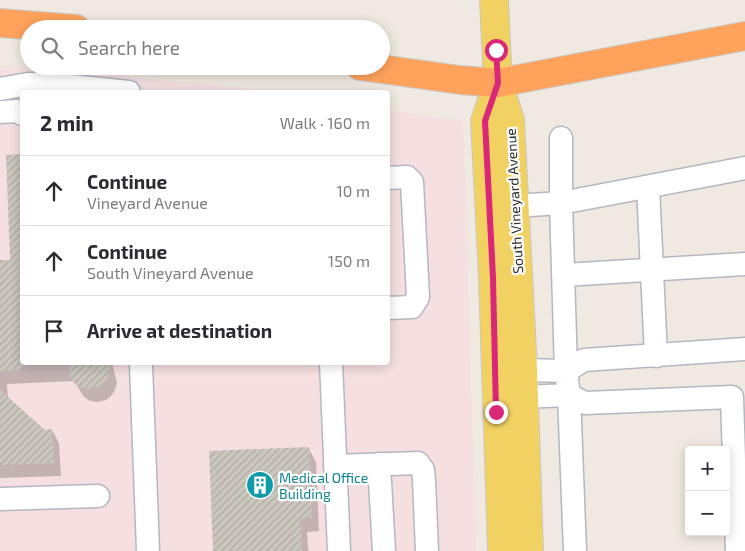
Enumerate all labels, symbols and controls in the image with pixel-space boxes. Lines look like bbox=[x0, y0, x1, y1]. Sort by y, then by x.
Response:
search box bbox=[20, 20, 390, 75]
icon: search bbox=[38, 34, 66, 62]
text: Search here bbox=[78, 36, 180, 59]
route start bbox=[485, 39, 508, 62]
text: 2 min bbox=[40, 110, 94, 135]
text: Walk · 160 m bbox=[280, 113, 370, 132]
street label: South Vineyard Avenue bbox=[502, 128, 526, 274]
text: Continue bbox=[87, 170, 167, 193]
icon: ahead bbox=[40, 177, 68, 205]
text: 10 m bbox=[336, 181, 370, 200]
text: Vineyard Avenue bbox=[87, 193, 208, 212]
text: Continue bbox=[87, 240, 167, 263]
icon: ahead bbox=[40, 247, 68, 275]
text: 150 m bbox=[328, 251, 370, 270]
text: South Vineyard Avenue bbox=[87, 263, 254, 282]
icon: arrive bbox=[40, 317, 68, 345]
text: Arrive at destination bbox=[87, 319, 272, 342]
route end bbox=[485, 401, 508, 424]
map controls bbox=[685, 446, 730, 536]
button: + bbox=[685, 446, 730, 491]
place label: Medical Office Building bbox=[279, 469, 368, 502]
building icon: Medical Office Building bbox=[245, 470, 275, 500]
button: − bbox=[685, 491, 730, 536]

